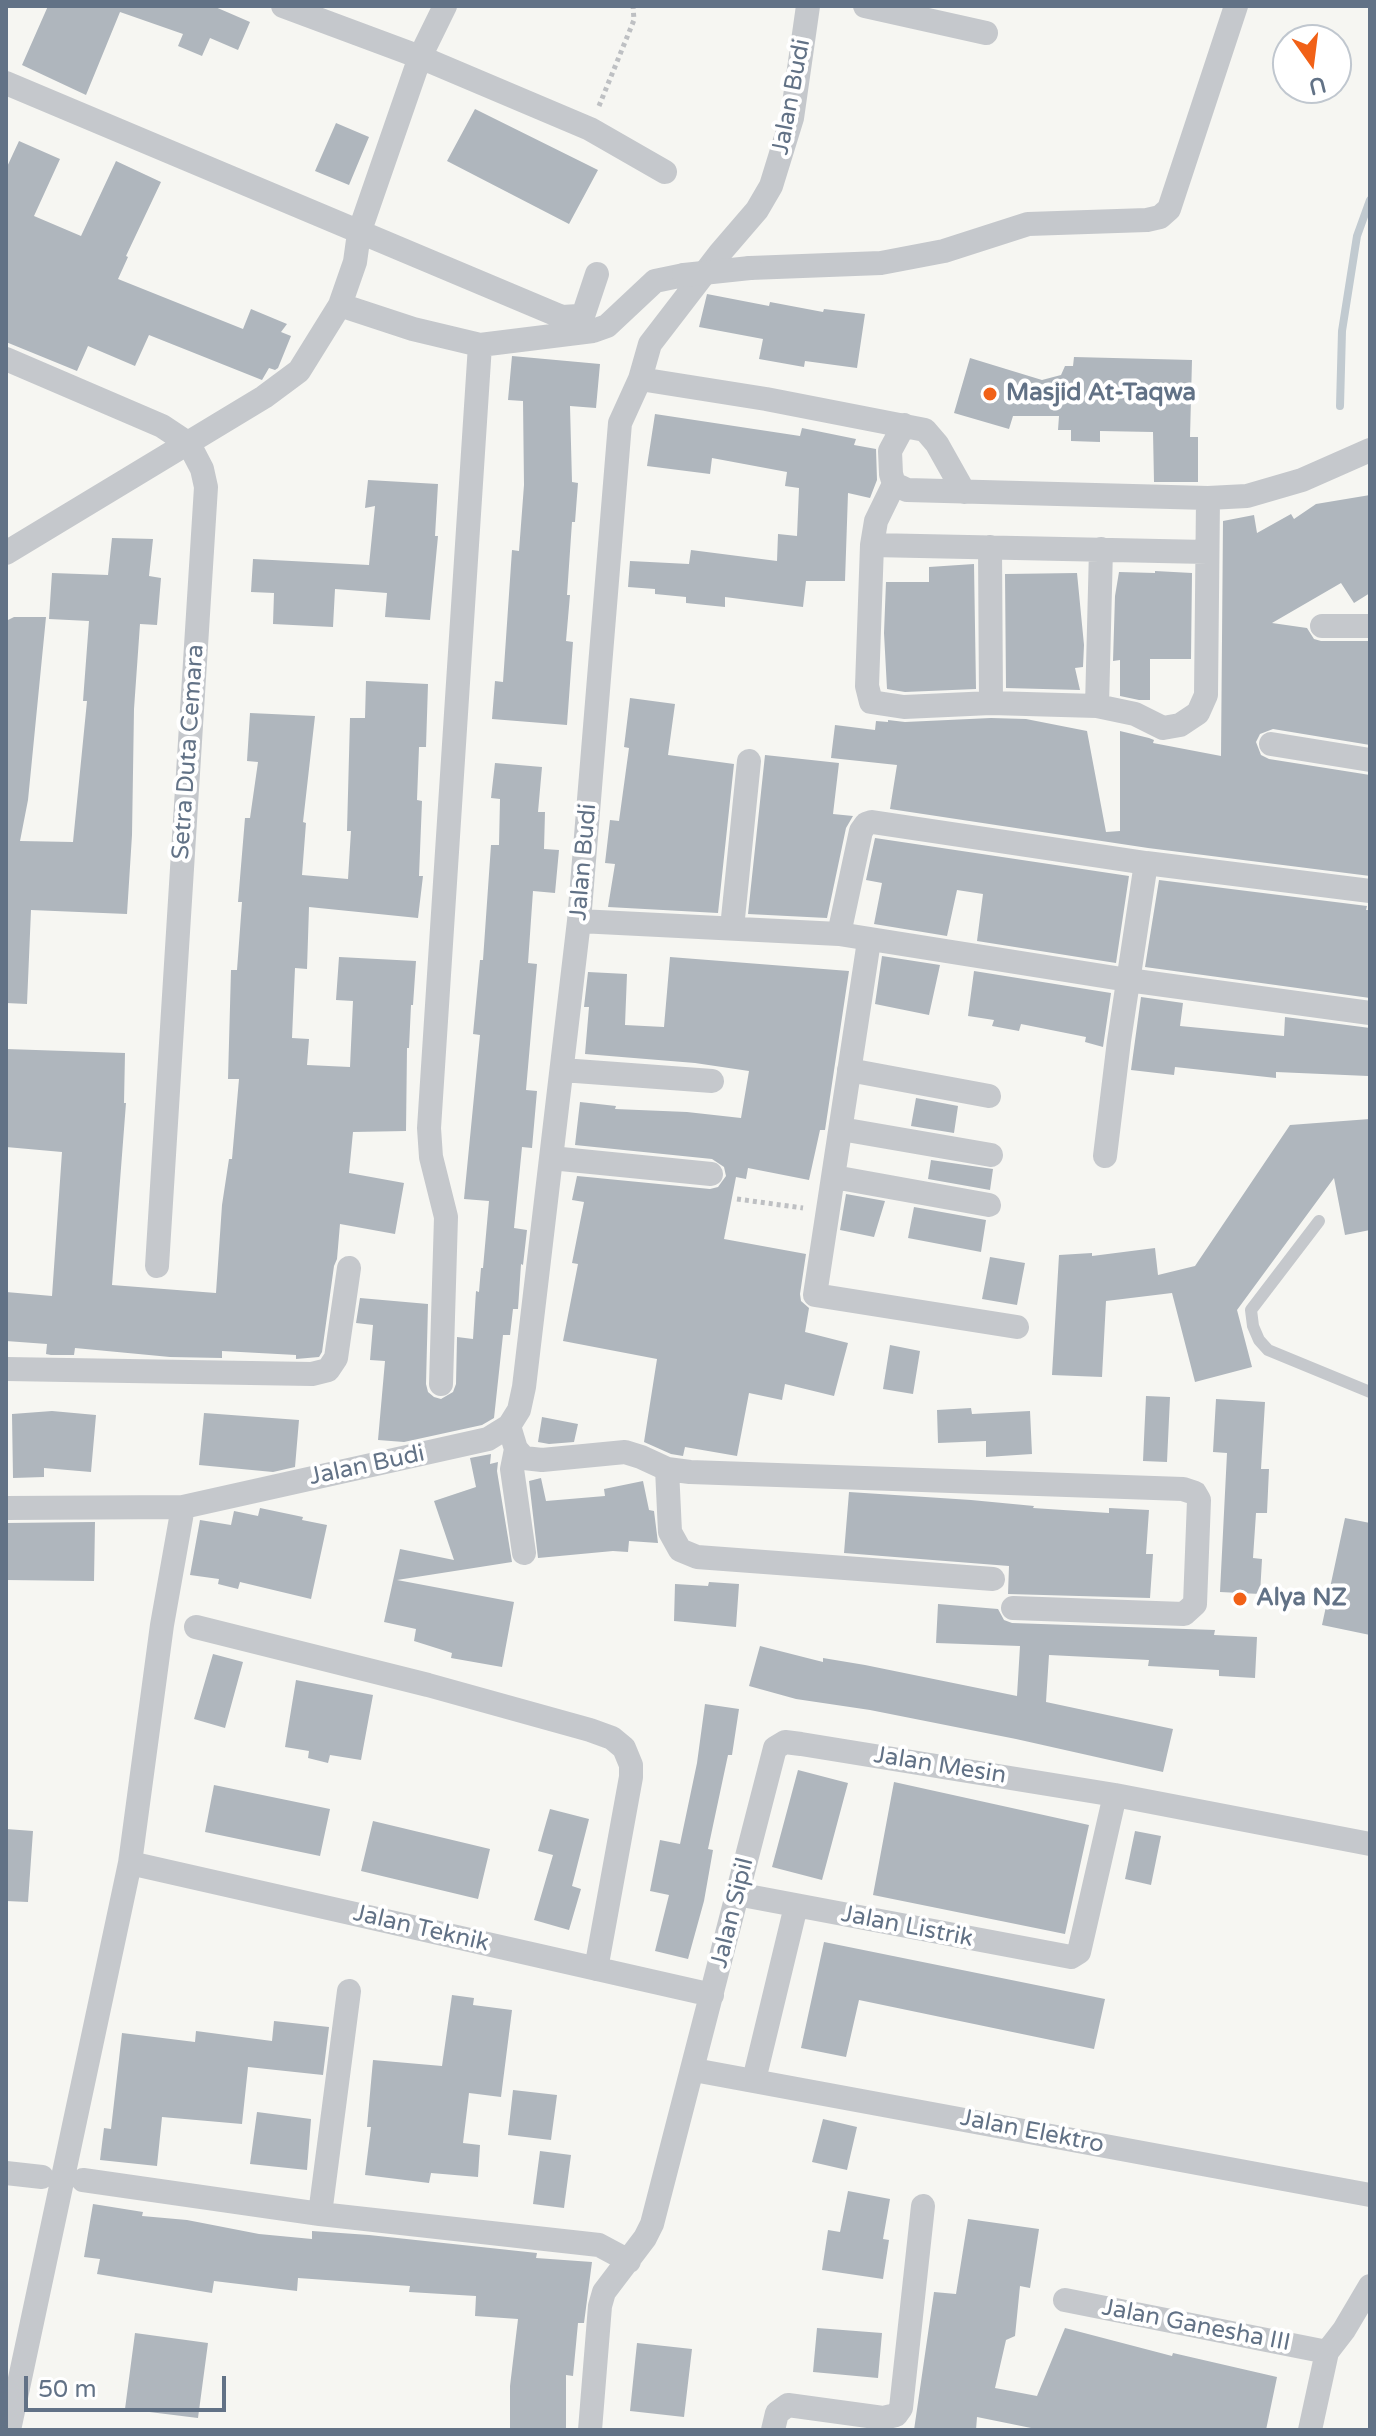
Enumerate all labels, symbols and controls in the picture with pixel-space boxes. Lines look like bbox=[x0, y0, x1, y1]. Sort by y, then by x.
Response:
north arrow bbox=[1272, 24, 1352, 104]
street label: Jalan Budi bbox=[767, 37, 817, 157]
text: U bbox=[1306, 71, 1329, 100]
place label: Masjid At-Taqwa bbox=[1006, 380, 1196, 408]
marker: Masjid At-Taqwa bbox=[981, 385, 999, 403]
street label: Setra Duta Cemara bbox=[167, 643, 211, 861]
street label: Jalan Budi bbox=[565, 802, 603, 922]
street label: Jalan Budi bbox=[307, 1440, 427, 1492]
place label: Alya NZ bbox=[1256, 1585, 1347, 1613]
marker: Alya NZ bbox=[1231, 1590, 1249, 1608]
street label: Jalan Mesin bbox=[872, 1741, 1008, 1791]
street label: Jalan Sipil bbox=[705, 1855, 761, 1971]
street label: Jalan Teknik bbox=[350, 1899, 492, 1959]
street label: Jalan Listrik bbox=[839, 1900, 975, 1954]
street label: Jalan Elektro bbox=[958, 2104, 1106, 2160]
street label: Jalan Ganesha III bbox=[1099, 2294, 1293, 2358]
scale bar bbox=[28, 2360, 230, 2410]
text: 50 m bbox=[38, 2375, 96, 2404]

